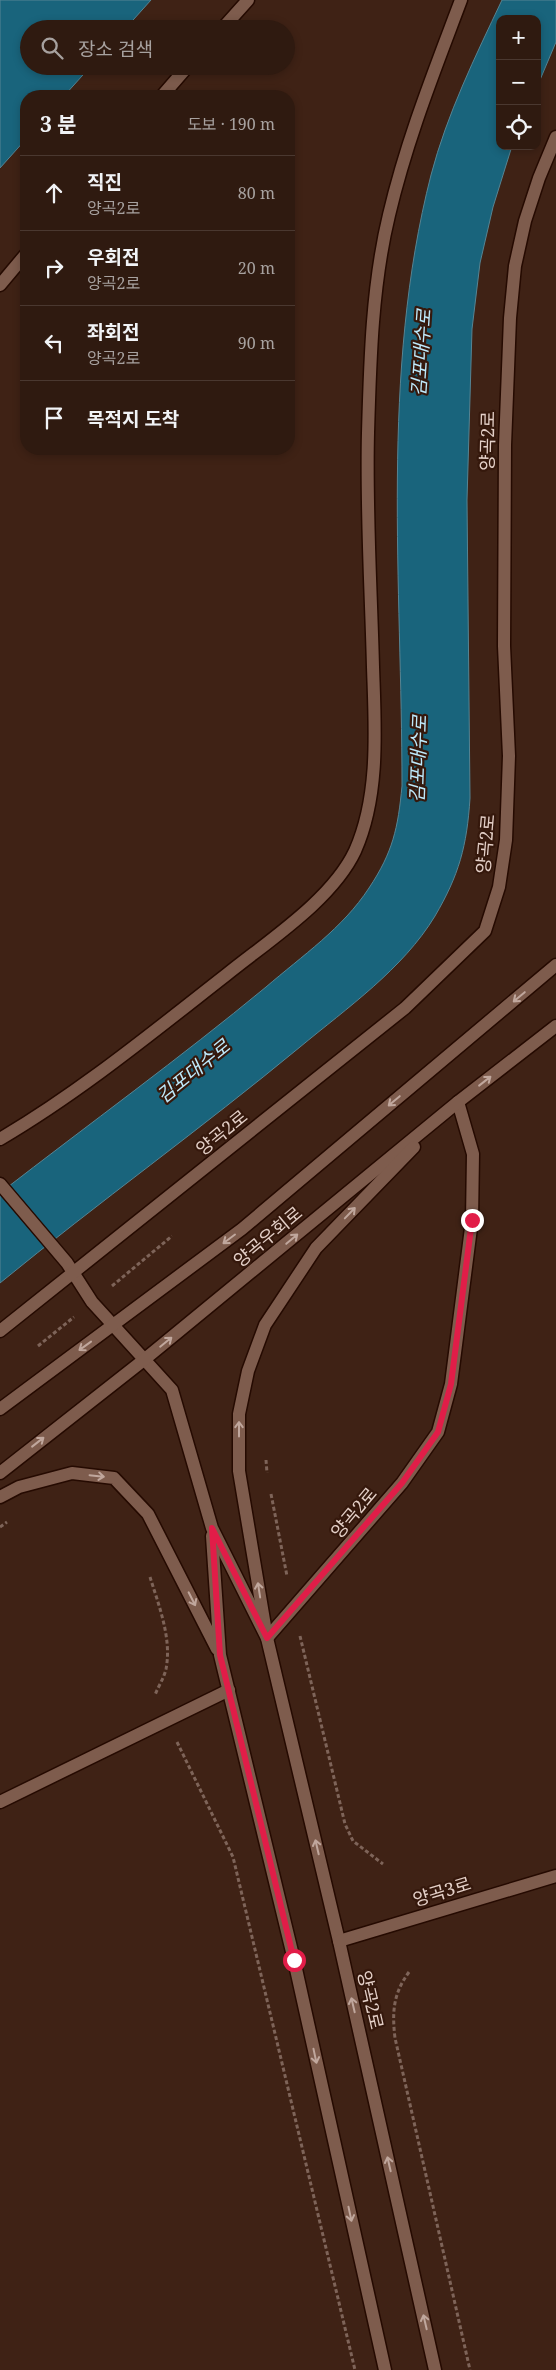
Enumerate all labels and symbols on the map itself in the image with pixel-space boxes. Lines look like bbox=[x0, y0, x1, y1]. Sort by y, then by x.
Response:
water label: 김포대수로 bbox=[405, 307, 437, 398]
street label: 양곡2로 bbox=[474, 411, 500, 471]
water label: 김포대수로 bbox=[403, 713, 433, 803]
street label: 양곡2로 bbox=[470, 813, 500, 875]
one-way arrow bbox=[512, 991, 525, 1002]
water label: 김포대수로 bbox=[151, 1032, 236, 1109]
one-way arrow bbox=[478, 1075, 491, 1086]
one-way arrow bbox=[388, 1096, 401, 1107]
street label: 양곡2로 bbox=[191, 1104, 252, 1160]
street label: 양곡우회로 bbox=[228, 1200, 307, 1272]
one-way arrow bbox=[344, 1206, 356, 1219]
route end bbox=[461, 1209, 484, 1232]
one-way arrow bbox=[222, 1234, 236, 1244]
one-way arrow bbox=[285, 1234, 298, 1245]
one-way arrow bbox=[159, 1337, 172, 1348]
one-way arrow bbox=[78, 1341, 92, 1351]
one-way arrow bbox=[234, 1422, 244, 1438]
one-way arrow bbox=[31, 1437, 44, 1448]
one-way arrow bbox=[89, 1471, 105, 1481]
street label: 양곡2로 bbox=[325, 1482, 382, 1543]
one-way arrow bbox=[253, 1583, 263, 1599]
one-way arrow bbox=[188, 1591, 197, 1606]
one-way arrow bbox=[311, 1840, 321, 1856]
street label: 양곡3로 bbox=[410, 1871, 474, 1911]
route start bbox=[283, 1949, 306, 1972]
street label: 양곡2로 bbox=[353, 1968, 389, 2032]
one-way arrow bbox=[348, 1998, 357, 2014]
one-way arrow bbox=[311, 2047, 320, 2063]
one-way arrow bbox=[384, 2156, 393, 2172]
one-way arrow bbox=[346, 2206, 355, 2222]
one-way arrow bbox=[420, 2315, 429, 2331]

